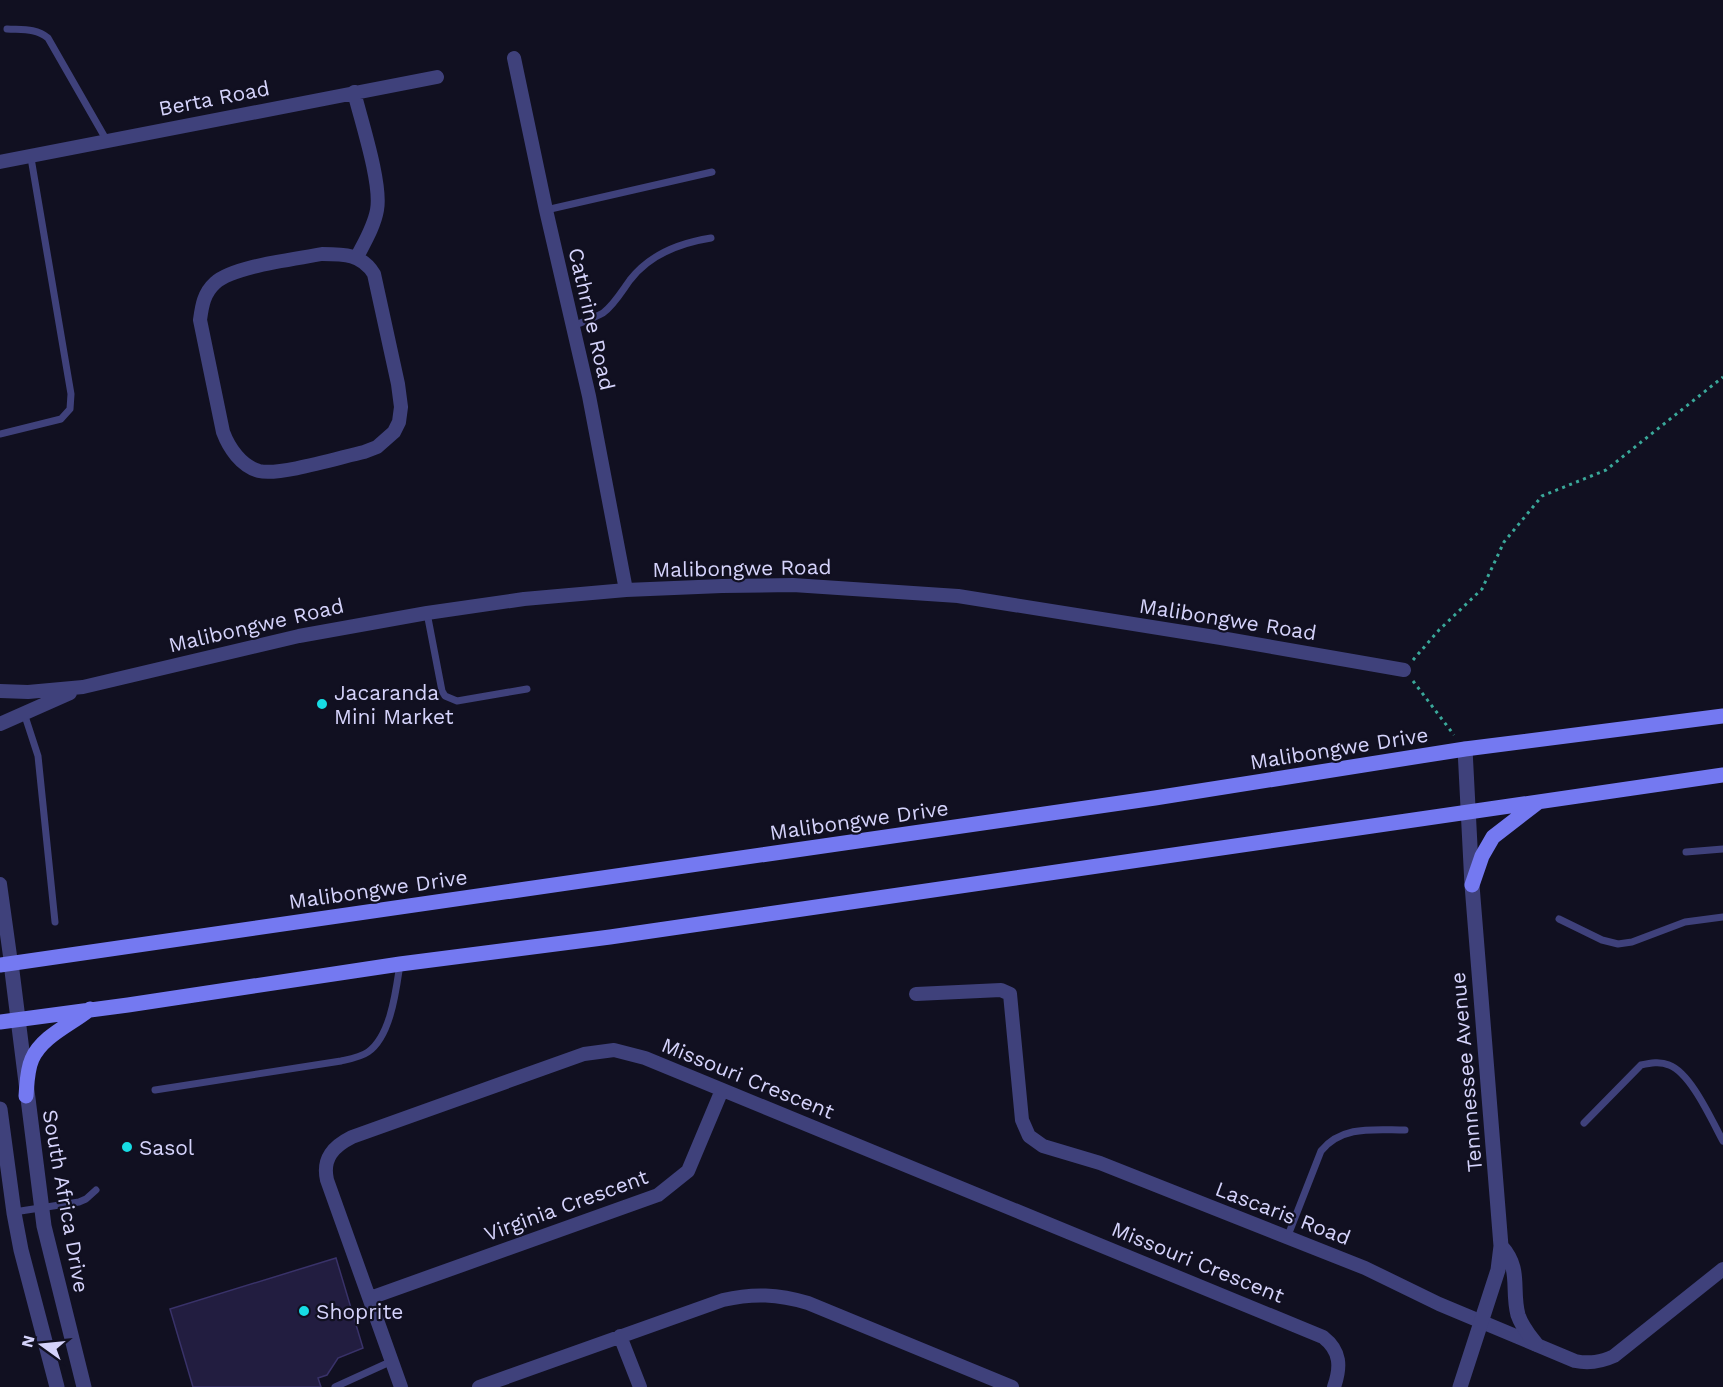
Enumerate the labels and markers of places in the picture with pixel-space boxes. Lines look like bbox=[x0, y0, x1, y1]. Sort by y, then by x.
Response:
place label: Jacaranda Mini Market bbox=[334, 680, 454, 729]
marker: Jacaranda Mini Market bbox=[315, 697, 329, 711]
place label: Sasol bbox=[139, 1135, 195, 1160]
marker: Sasol bbox=[120, 1140, 134, 1154]
place label: Shoprite bbox=[316, 1299, 403, 1324]
marker: Shoprite bbox=[297, 1304, 311, 1318]

